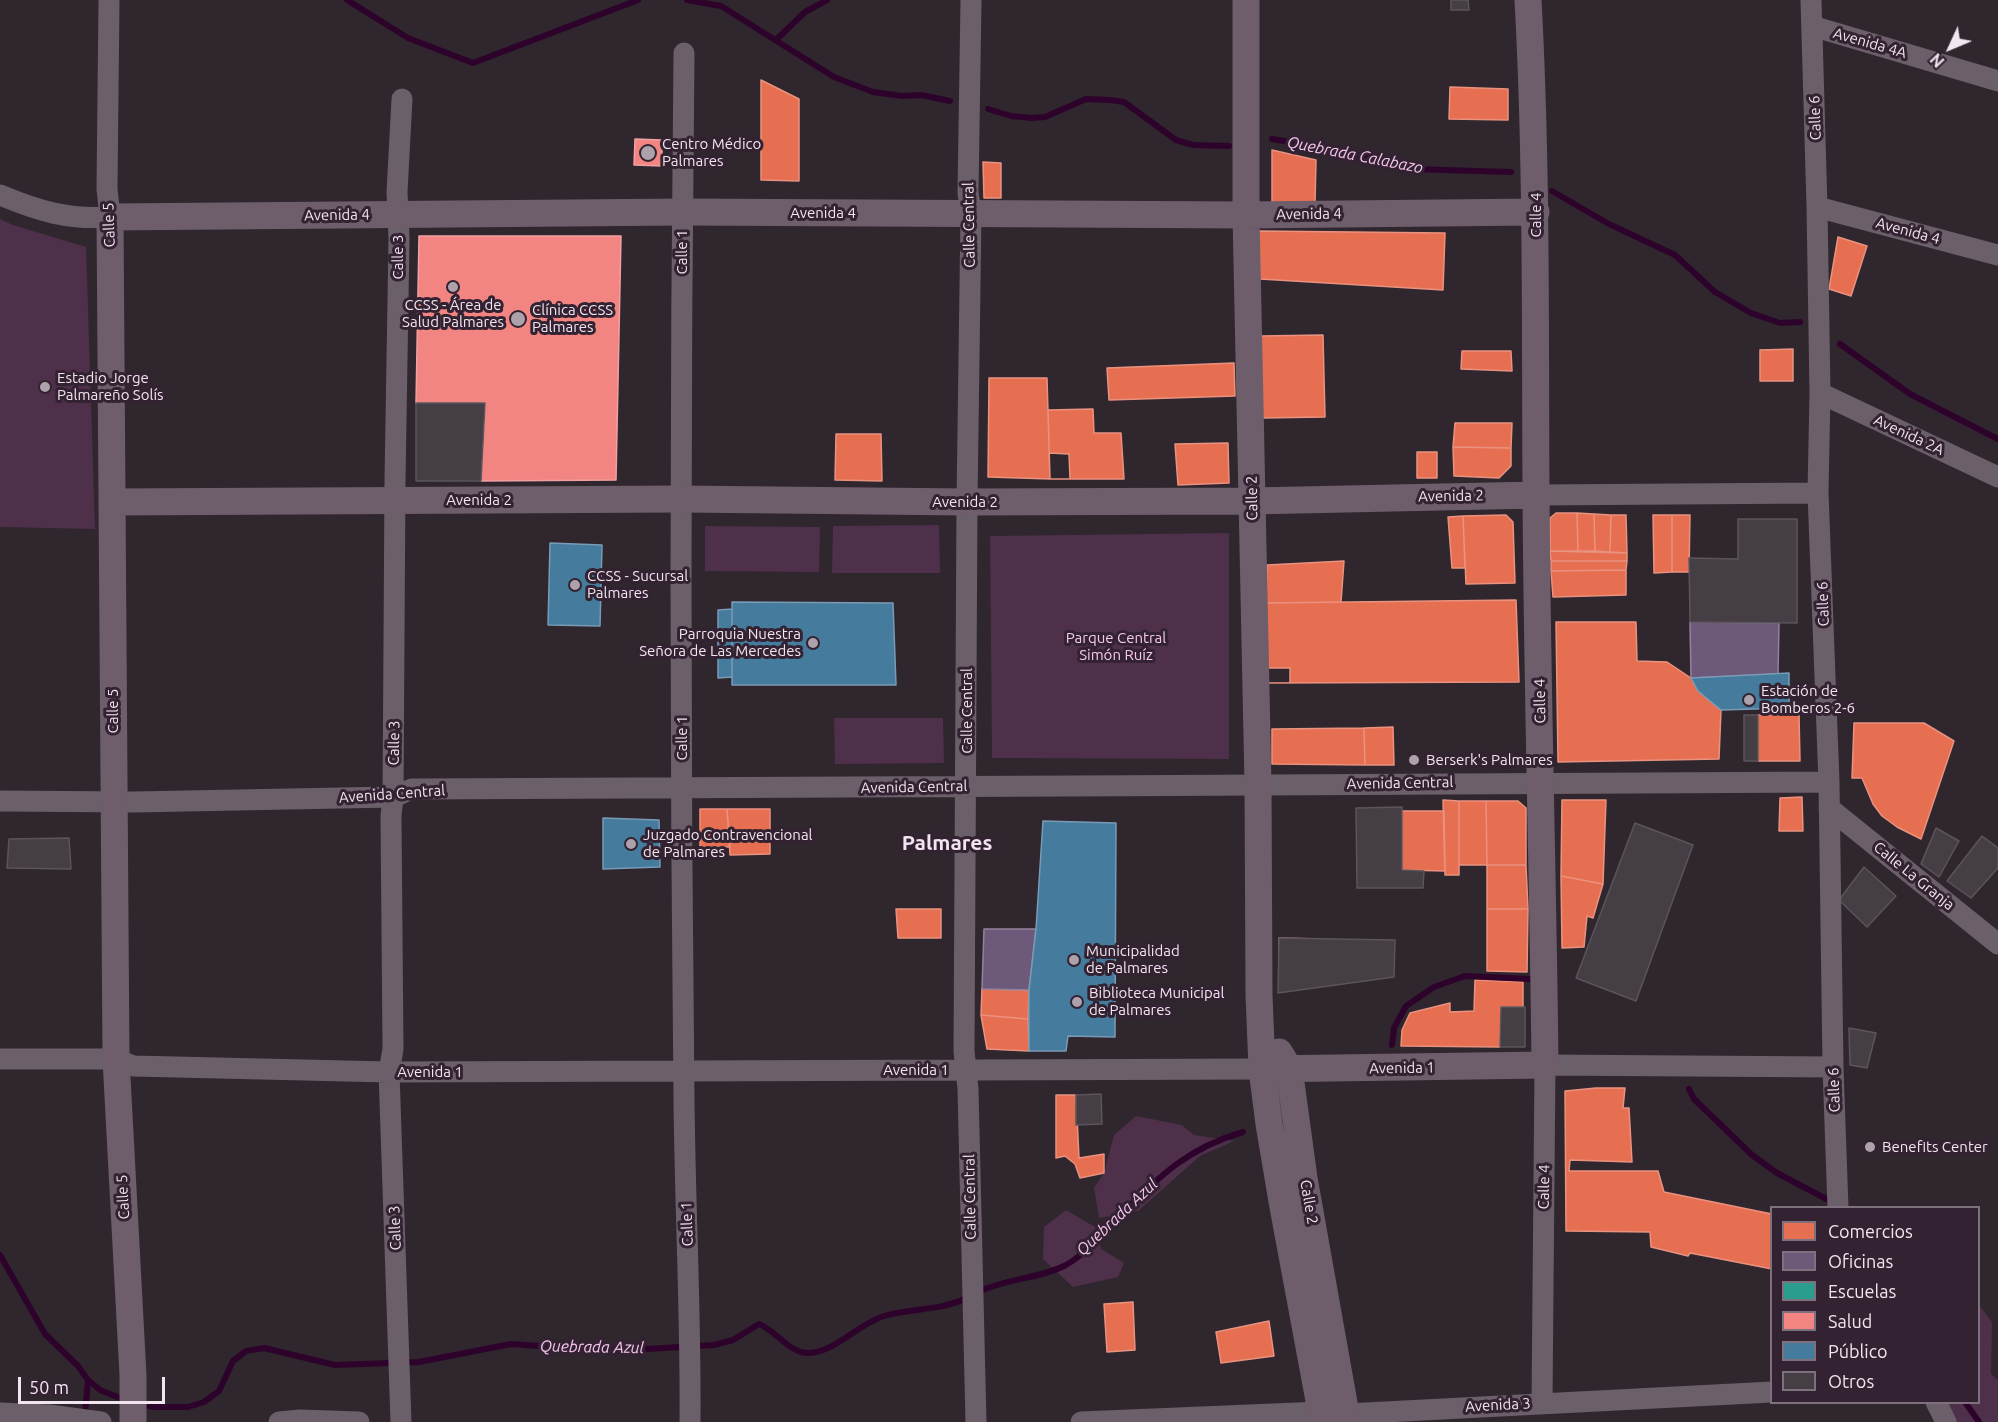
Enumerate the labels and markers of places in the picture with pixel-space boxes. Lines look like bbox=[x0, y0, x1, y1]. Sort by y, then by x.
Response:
place label: Centro Médico Palmares bbox=[662, 135, 761, 170]
marker: Centro Médico Palmares bbox=[639, 144, 657, 162]
marker: CCSS - Área de Salud Palmares bbox=[446, 280, 460, 294]
place label: CCSS - Área de Salud Palmares bbox=[402, 296, 504, 331]
place label: Clínica CCSS Palmares bbox=[532, 301, 613, 336]
marker: Clínica CCSS Palmares bbox=[509, 310, 527, 328]
place label: Estadio Jorge Palmareño Solís bbox=[57, 369, 164, 404]
marker: Estadio Jorge Palmareño Solís bbox=[38, 380, 52, 394]
place label: CCSS - Sucursal Palmares bbox=[587, 567, 688, 602]
marker: CCSS - Sucursal Palmares bbox=[568, 578, 582, 592]
place label: Parroquia Nuestra Señora de Las Mercedes bbox=[639, 625, 801, 660]
marker: Parroquia Nuestra Señora de Las Mercedes bbox=[806, 636, 820, 650]
place label: Estación de Bomberos 2-6 bbox=[1761, 682, 1855, 717]
marker: Estación de Bomberos 2-6 bbox=[1742, 693, 1756, 707]
place label: Berserk's Palmares bbox=[1426, 751, 1553, 769]
marker: Berserk's Palmares bbox=[1407, 753, 1421, 767]
place label: Juzgado Contravencional de Palmares bbox=[643, 826, 813, 861]
marker: Juzgado Contravencional de Palmares bbox=[624, 837, 638, 851]
place label: Municipalidad de Palmares bbox=[1086, 942, 1180, 977]
marker: Municipalidad de Palmares bbox=[1067, 953, 1081, 967]
place label: Biblioteca Municipal de Palmares bbox=[1089, 984, 1224, 1019]
marker: Biblioteca Municipal de Palmares bbox=[1070, 995, 1084, 1009]
place label: Benefits Center bbox=[1882, 1138, 1988, 1156]
marker: Benefits Center bbox=[1863, 1140, 1877, 1154]

